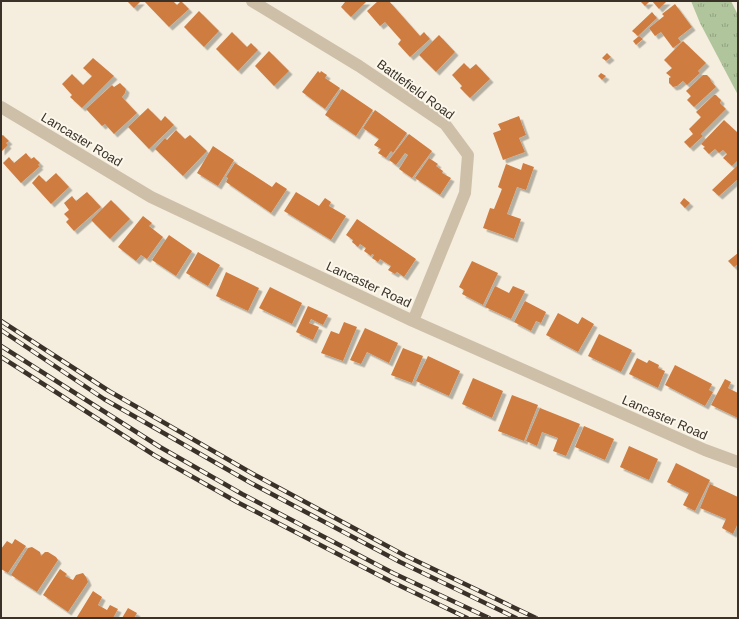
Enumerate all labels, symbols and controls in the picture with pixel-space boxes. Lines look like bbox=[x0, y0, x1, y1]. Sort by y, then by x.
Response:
street label: Battlefield Road bbox=[374, 56, 457, 122]
street label: Lancaster Road bbox=[39, 109, 125, 169]
street label: Lancaster Road bbox=[324, 258, 414, 311]
street label: Lancaster Road bbox=[620, 392, 710, 443]

